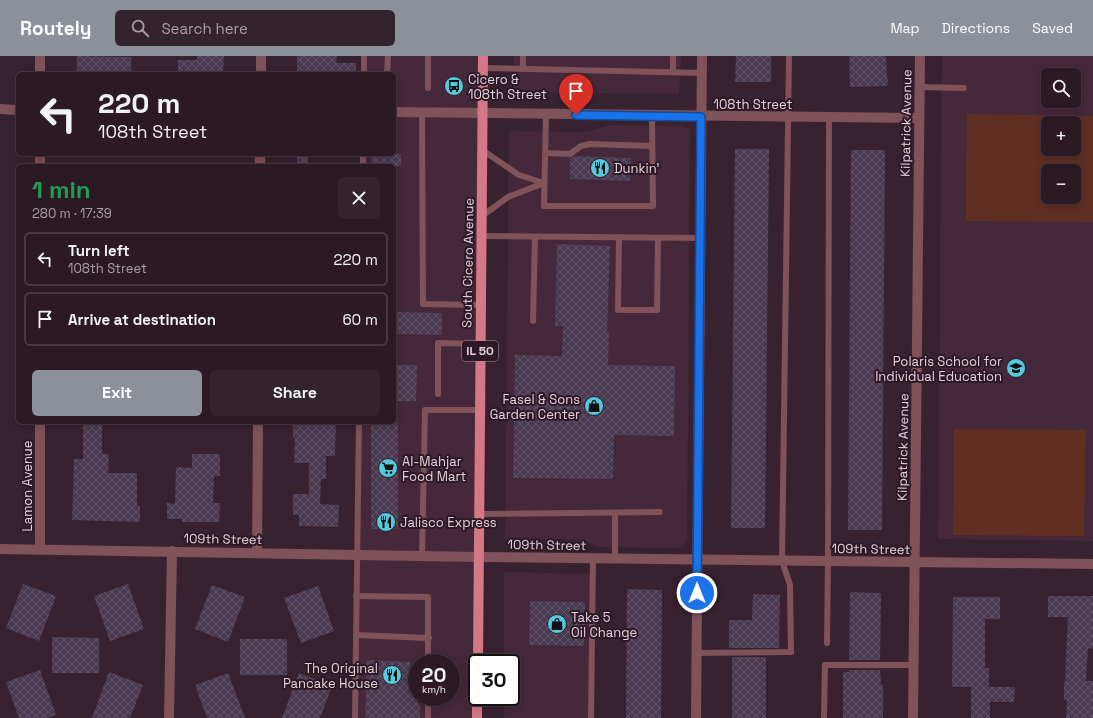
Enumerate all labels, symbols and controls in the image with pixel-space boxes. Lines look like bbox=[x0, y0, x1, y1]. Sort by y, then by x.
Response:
search box bbox=[115, 10, 395, 46]
text: Routely bbox=[20, 16, 91, 41]
icon: search bbox=[129, 17, 151, 39]
text: Search here bbox=[161, 19, 248, 38]
text: Map bbox=[890, 19, 920, 37]
text: Directions bbox=[942, 19, 1010, 37]
text: Saved bbox=[1032, 19, 1073, 37]
map controls bbox=[1041, 68, 1081, 204]
button: search bbox=[1041, 68, 1081, 108]
street label: Kilpatrick Avenue bbox=[897, 69, 915, 177]
place label: Cicero & 108th Street bbox=[468, 71, 547, 103]
pin bbox=[559, 74, 593, 115]
bus stop icon: Cicero & 108th Street bbox=[443, 75, 465, 97]
icon: arrive bbox=[565, 80, 587, 102]
text: 220 m bbox=[98, 85, 180, 121]
icon: left bbox=[32, 88, 84, 140]
street label: 108th Street bbox=[714, 96, 792, 113]
button: + bbox=[1041, 116, 1081, 156]
text: 108th Street bbox=[98, 120, 207, 143]
restaurant icon: Dunkin' bbox=[589, 157, 611, 179]
place label: Dunkin' bbox=[614, 160, 660, 177]
button: − bbox=[1041, 164, 1081, 204]
text: 1 min bbox=[32, 174, 91, 205]
button: close bbox=[338, 177, 380, 219]
street label: South Cicero Avenue bbox=[458, 198, 478, 328]
text: 280 m · 17:39 bbox=[32, 205, 112, 222]
text: Turn left bbox=[68, 241, 130, 260]
icon: left bbox=[34, 248, 56, 270]
text: 220 m bbox=[334, 250, 378, 269]
text: 108th Street bbox=[68, 260, 147, 277]
icon: arrive bbox=[34, 308, 56, 330]
text: Arrive at destination bbox=[68, 310, 216, 329]
text: 60 m bbox=[342, 310, 378, 329]
road number: IL 50 bbox=[462, 341, 498, 361]
place label: Polaris School for Individual Education bbox=[875, 353, 1002, 385]
school or university icon: Polaris School for Individual Education bbox=[1005, 357, 1027, 379]
button: Exit bbox=[32, 370, 202, 416]
button: Share bbox=[210, 370, 380, 416]
place label: Fasel & Sons Garden Center bbox=[490, 391, 580, 423]
street label: Kilpatrick Avenue bbox=[894, 393, 912, 501]
shop icon: Fasel & Sons Garden Center bbox=[583, 395, 605, 417]
street label: Lamon Avenue bbox=[19, 441, 36, 531]
place label: Al-Mahjar Food Mart bbox=[402, 453, 466, 485]
supermarket icon: Al-Mahjar Food Mart bbox=[377, 457, 399, 479]
restaurant icon: Jalisco Express bbox=[375, 511, 397, 533]
place label: Jalisco Express bbox=[400, 514, 497, 531]
street label: 109th Street bbox=[183, 530, 263, 548]
street label: 109th Street bbox=[507, 536, 587, 554]
street label: 109th Street bbox=[831, 540, 911, 558]
position arrow bbox=[676, 572, 718, 614]
place label: Take 5 Oil Change bbox=[571, 609, 637, 641]
shop icon: Take 5 Oil Change bbox=[546, 613, 568, 635]
speed limit sign: 30 bbox=[468, 654, 520, 706]
place label: The Original Pancake House bbox=[283, 660, 378, 692]
text: 20 bbox=[422, 662, 446, 688]
restaurant icon: The Original Pancake House bbox=[381, 664, 403, 686]
text: km/h bbox=[422, 683, 446, 696]

